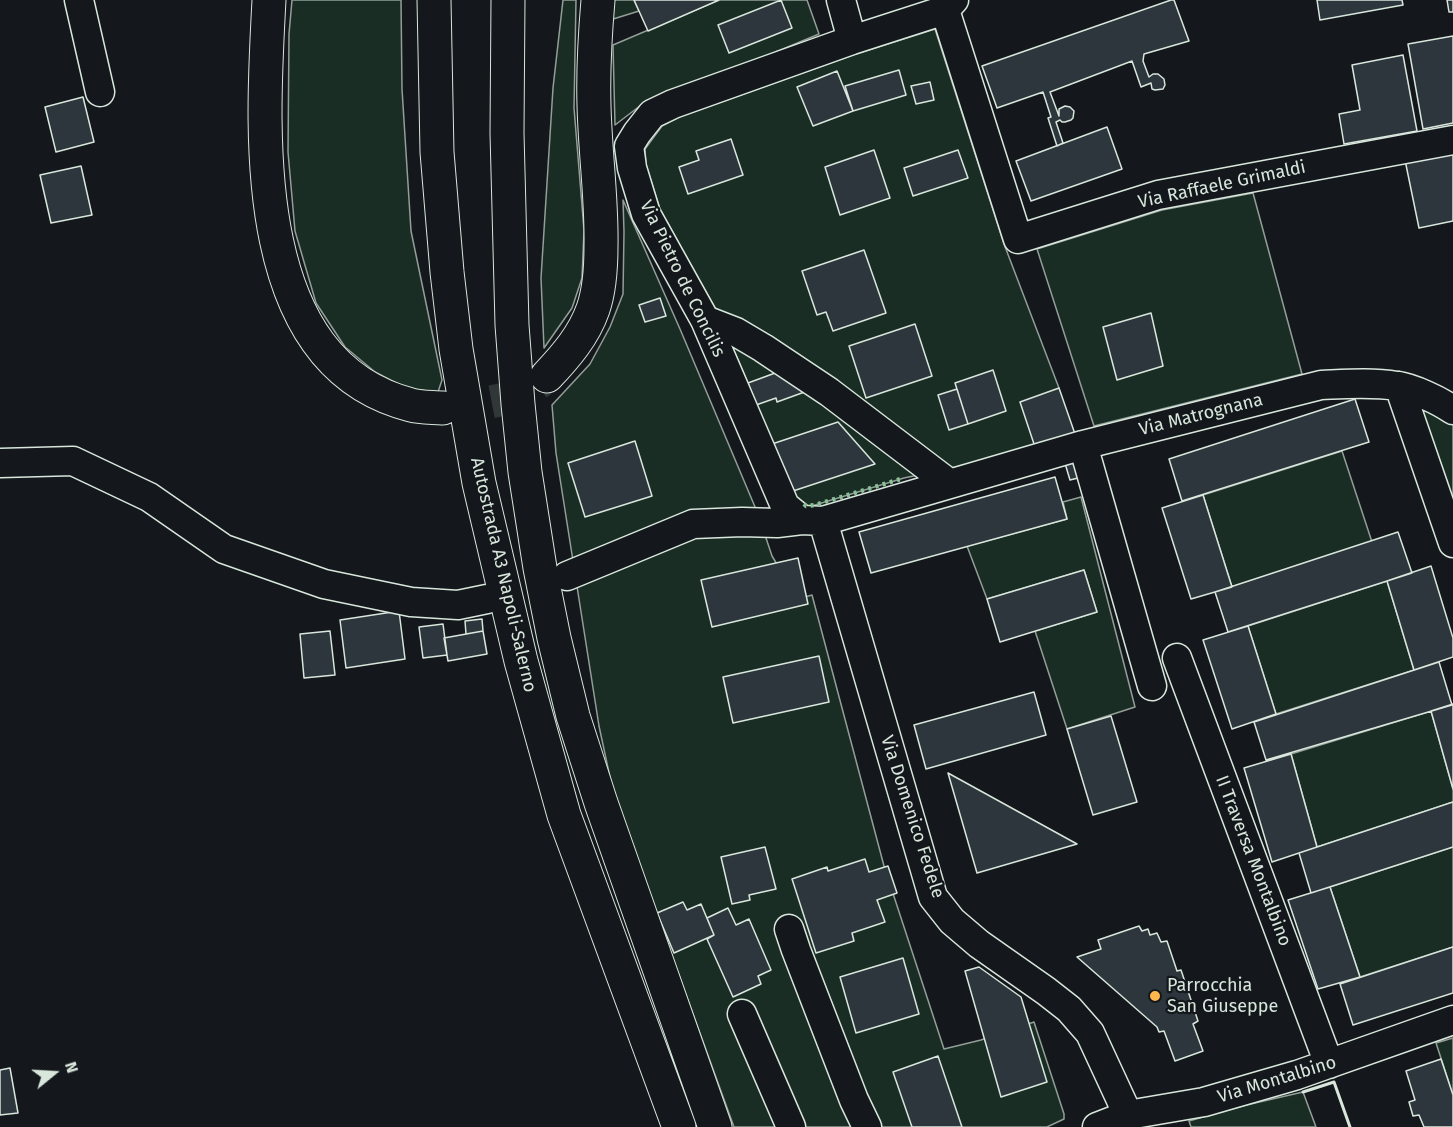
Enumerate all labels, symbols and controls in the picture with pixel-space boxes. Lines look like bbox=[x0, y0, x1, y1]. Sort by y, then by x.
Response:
street label: Via Raffaele Grimaldi bbox=[1136, 157, 1308, 213]
street label: Via Pietro de Concilis bbox=[635, 197, 729, 361]
street label: Via Matrognana bbox=[1137, 389, 1265, 441]
street label: Autostrada A3 Napoli-Salerno bbox=[465, 455, 541, 695]
street label: Via Domenico Fedele bbox=[876, 733, 948, 901]
street label: II Traversa Montalbino bbox=[1210, 773, 1296, 949]
place label: Parrocchia San Giuseppe bbox=[1167, 975, 1278, 1018]
marker: Parrocchia San Giuseppe bbox=[1148, 989, 1162, 1003]
north arrow bbox=[24, 1043, 84, 1103]
street label: Via Montalbino bbox=[1215, 1052, 1339, 1108]
text: N bbox=[61, 1059, 82, 1075]

